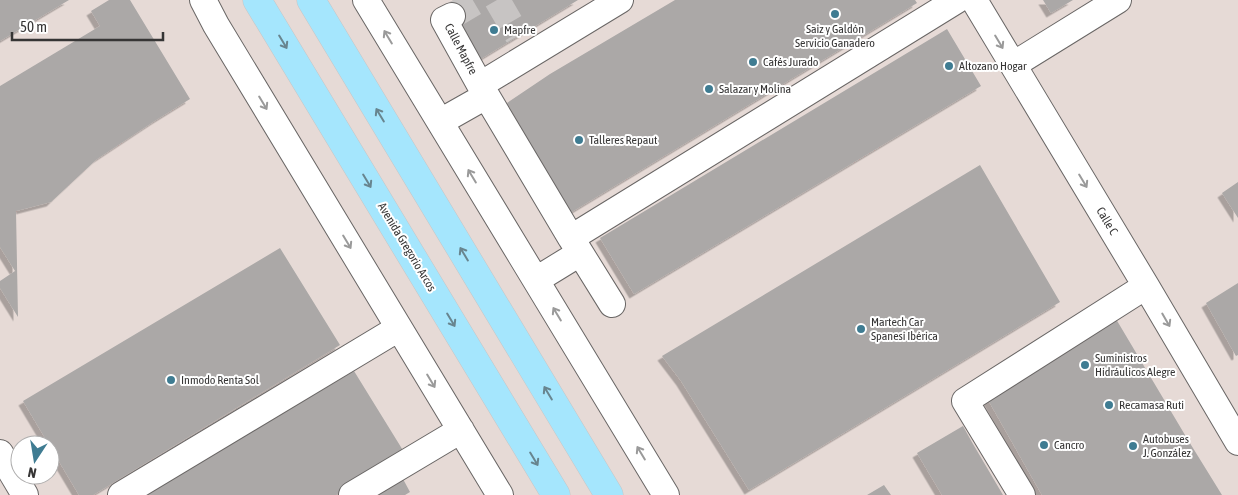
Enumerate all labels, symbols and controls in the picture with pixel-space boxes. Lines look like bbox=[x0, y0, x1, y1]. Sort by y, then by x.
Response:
marker: Saiz y Galdón Servicio Ganadero bbox=[829, 8, 841, 20]
scale bar bbox=[12, 10, 164, 42]
text: 50 m bbox=[20, 18, 47, 35]
street label: Calle Mapfre bbox=[442, 21, 480, 77]
place label: Saiz y Galdón Servicio Ganadero bbox=[795, 22, 875, 50]
place label: Mapfre bbox=[504, 23, 536, 37]
marker: Mapfre bbox=[488, 24, 500, 36]
one-way arrow bbox=[383, 30, 393, 44]
one-way arrow bbox=[278, 34, 288, 48]
one-way arrow bbox=[994, 34, 1004, 48]
place label: Cafés Jurado bbox=[763, 55, 819, 69]
marker: Cafés Jurado bbox=[747, 56, 759, 68]
place label: Altozano Hogar bbox=[959, 59, 1027, 73]
marker: Altozano Hogar bbox=[943, 60, 955, 72]
place label: Salazar y Molina bbox=[719, 82, 791, 96]
marker: Salazar y Molina bbox=[703, 83, 715, 95]
one-way arrow bbox=[258, 95, 268, 109]
one-way arrow bbox=[375, 108, 385, 122]
place label: Talleres Repaut bbox=[589, 133, 658, 147]
marker: Talleres Repaut bbox=[573, 134, 585, 146]
one-way arrow bbox=[467, 169, 477, 183]
one-way arrow bbox=[362, 173, 372, 187]
one-way arrow bbox=[1078, 173, 1088, 187]
street label: Avenida Gregorio Arcos bbox=[375, 200, 439, 294]
street label: Calle C bbox=[1093, 205, 1121, 238]
one-way arrow bbox=[343, 234, 353, 248]
one-way arrow bbox=[459, 248, 469, 262]
one-way arrow bbox=[551, 308, 561, 322]
one-way arrow bbox=[446, 312, 456, 326]
one-way arrow bbox=[1162, 313, 1172, 327]
place label: Martech Car Spanesi Ibérica bbox=[871, 315, 938, 343]
marker: Martech Car Spanesi Ibérica bbox=[855, 323, 867, 335]
place label: Suministros Hidráulicos Alegre bbox=[1095, 351, 1176, 379]
marker: Suministros Hidráulicos Alegre bbox=[1079, 359, 1091, 371]
place label: Inmodo Renta Sol bbox=[181, 373, 260, 387]
one-way arrow bbox=[427, 373, 437, 387]
marker: Inmodo Renta Sol bbox=[165, 374, 177, 386]
one-way arrow bbox=[542, 387, 552, 401]
place label: Recamasa Ruti bbox=[1119, 398, 1184, 412]
marker: Recamasa Ruti bbox=[1103, 399, 1115, 411]
place label: Autobuses J. González bbox=[1143, 432, 1192, 460]
north arrow bbox=[10, 435, 60, 485]
place label: Cancro bbox=[1054, 438, 1085, 452]
marker: Cancro bbox=[1038, 439, 1050, 451]
marker: Autobuses J. González bbox=[1127, 440, 1139, 452]
one-way arrow bbox=[636, 447, 646, 461]
one-way arrow bbox=[530, 452, 540, 466]
text: N bbox=[27, 464, 38, 481]

